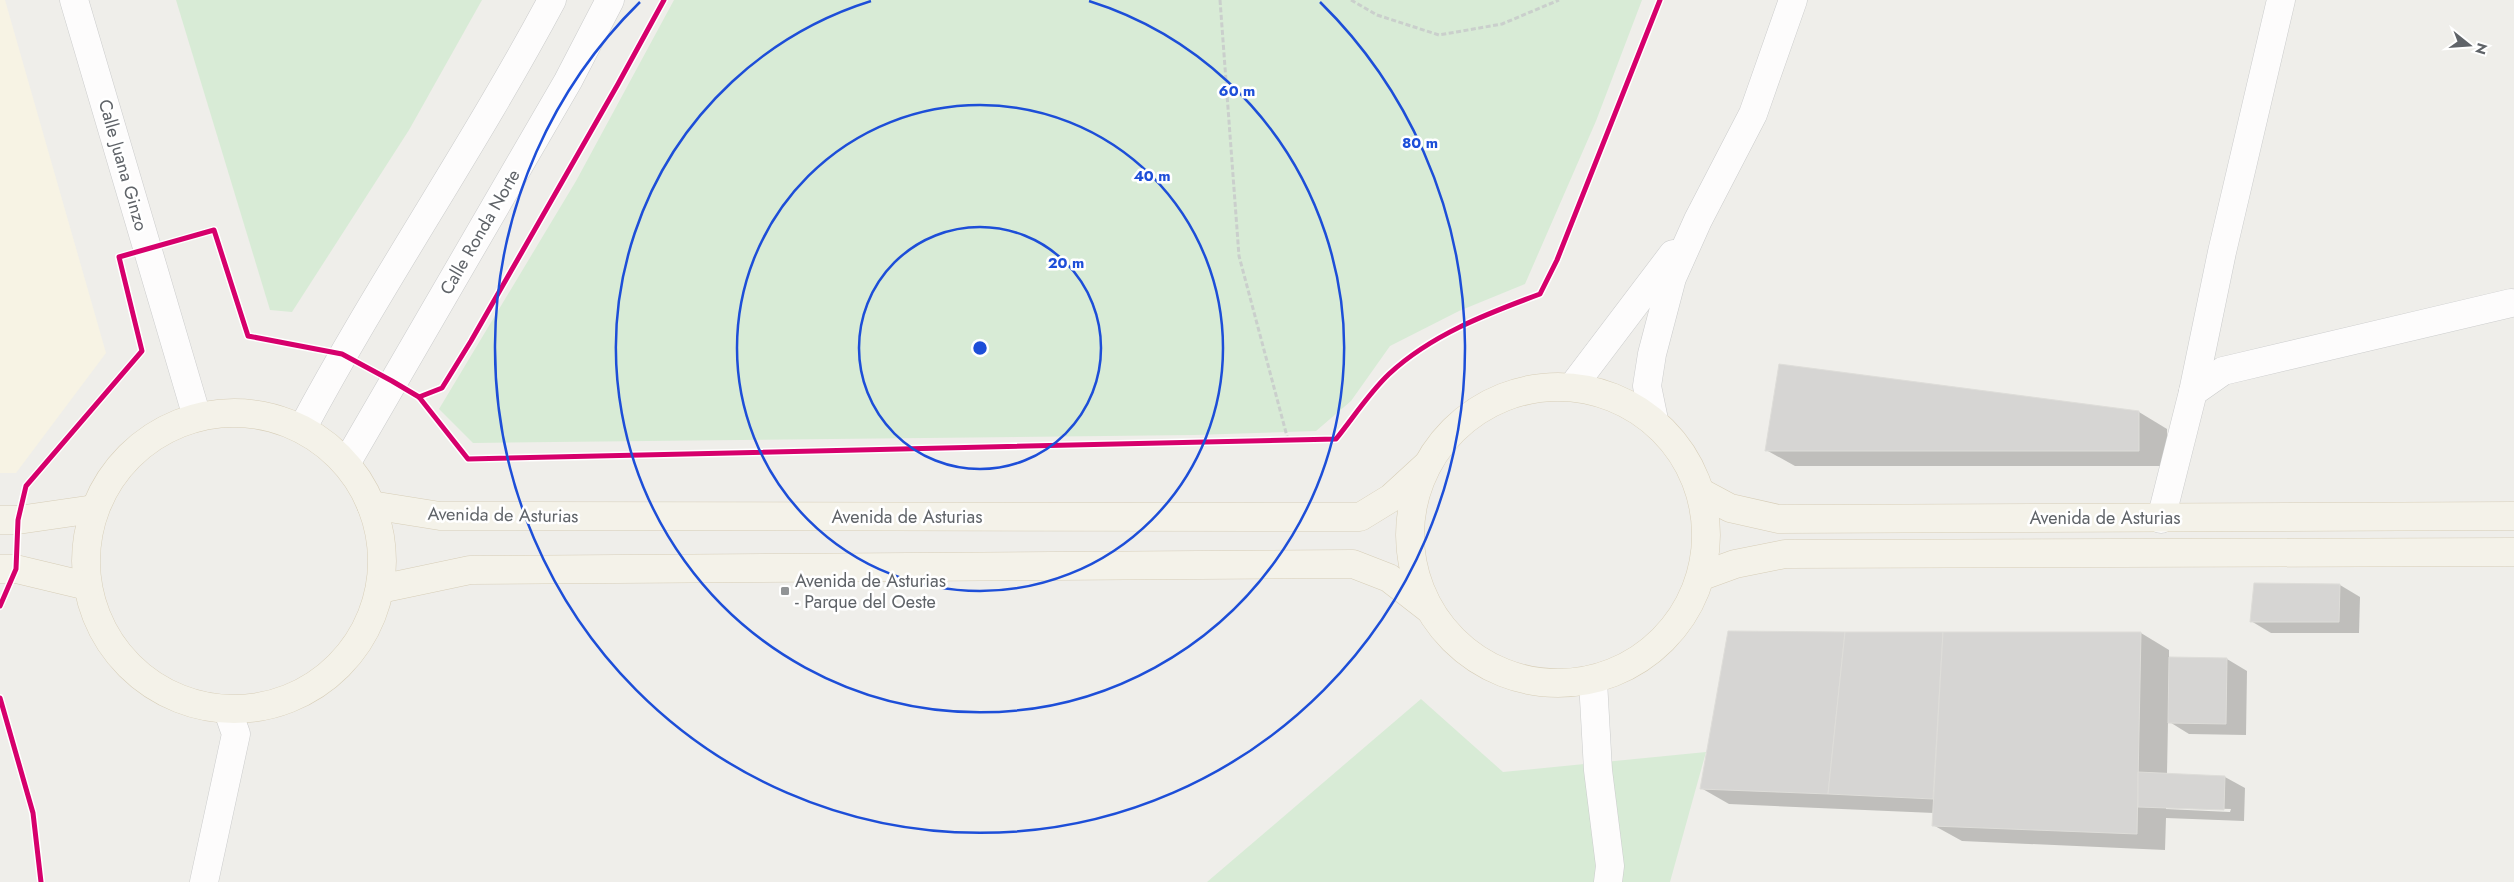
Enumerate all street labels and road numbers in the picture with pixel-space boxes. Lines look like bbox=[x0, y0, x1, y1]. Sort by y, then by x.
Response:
street label: Calle Juana Ginzo bbox=[92, 96, 154, 234]
street label: Calle Ronda Norte bbox=[433, 164, 527, 300]
street label: Avenida de Asturias bbox=[427, 501, 579, 529]
street label: Avenida de Asturias bbox=[832, 504, 982, 530]
street label: Avenida de Asturias bbox=[2030, 505, 2180, 531]

